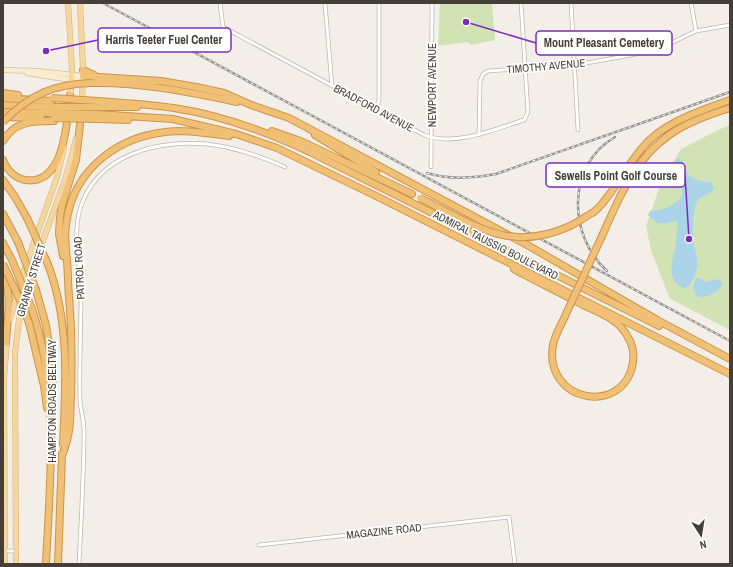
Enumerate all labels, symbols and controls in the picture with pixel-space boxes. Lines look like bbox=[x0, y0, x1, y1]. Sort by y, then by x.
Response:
callout: Harris Teeter Fuel Center bbox=[98, 28, 231, 52]
callout: Mount Pleasant Cemetery bbox=[536, 31, 672, 55]
text: Harris Teeter Fuel Center bbox=[106, 32, 223, 48]
text: Mount Pleasant Cemetery bbox=[544, 35, 665, 51]
street label: NEWPORT AVENUE bbox=[425, 43, 439, 127]
street label: TIMOTHY AVENUE bbox=[506, 56, 586, 76]
street label: BRADFORD AVENUE bbox=[331, 81, 417, 135]
callout: Sewells Point Golf Course bbox=[546, 163, 685, 187]
text: Sewells Point Golf Course bbox=[555, 168, 678, 184]
street label: ADMIRAL TAUSSIG BOULEVARD bbox=[430, 207, 561, 283]
street label: PATROL ROAD bbox=[70, 236, 88, 300]
street label: GRANBY STREET bbox=[13, 241, 49, 318]
street label: HAMPTON ROADS BELTWAY bbox=[45, 339, 59, 463]
north arrow bbox=[681, 515, 721, 555]
street label: MAGAZINE ROAD bbox=[346, 520, 422, 542]
text: N bbox=[698, 537, 708, 552]

